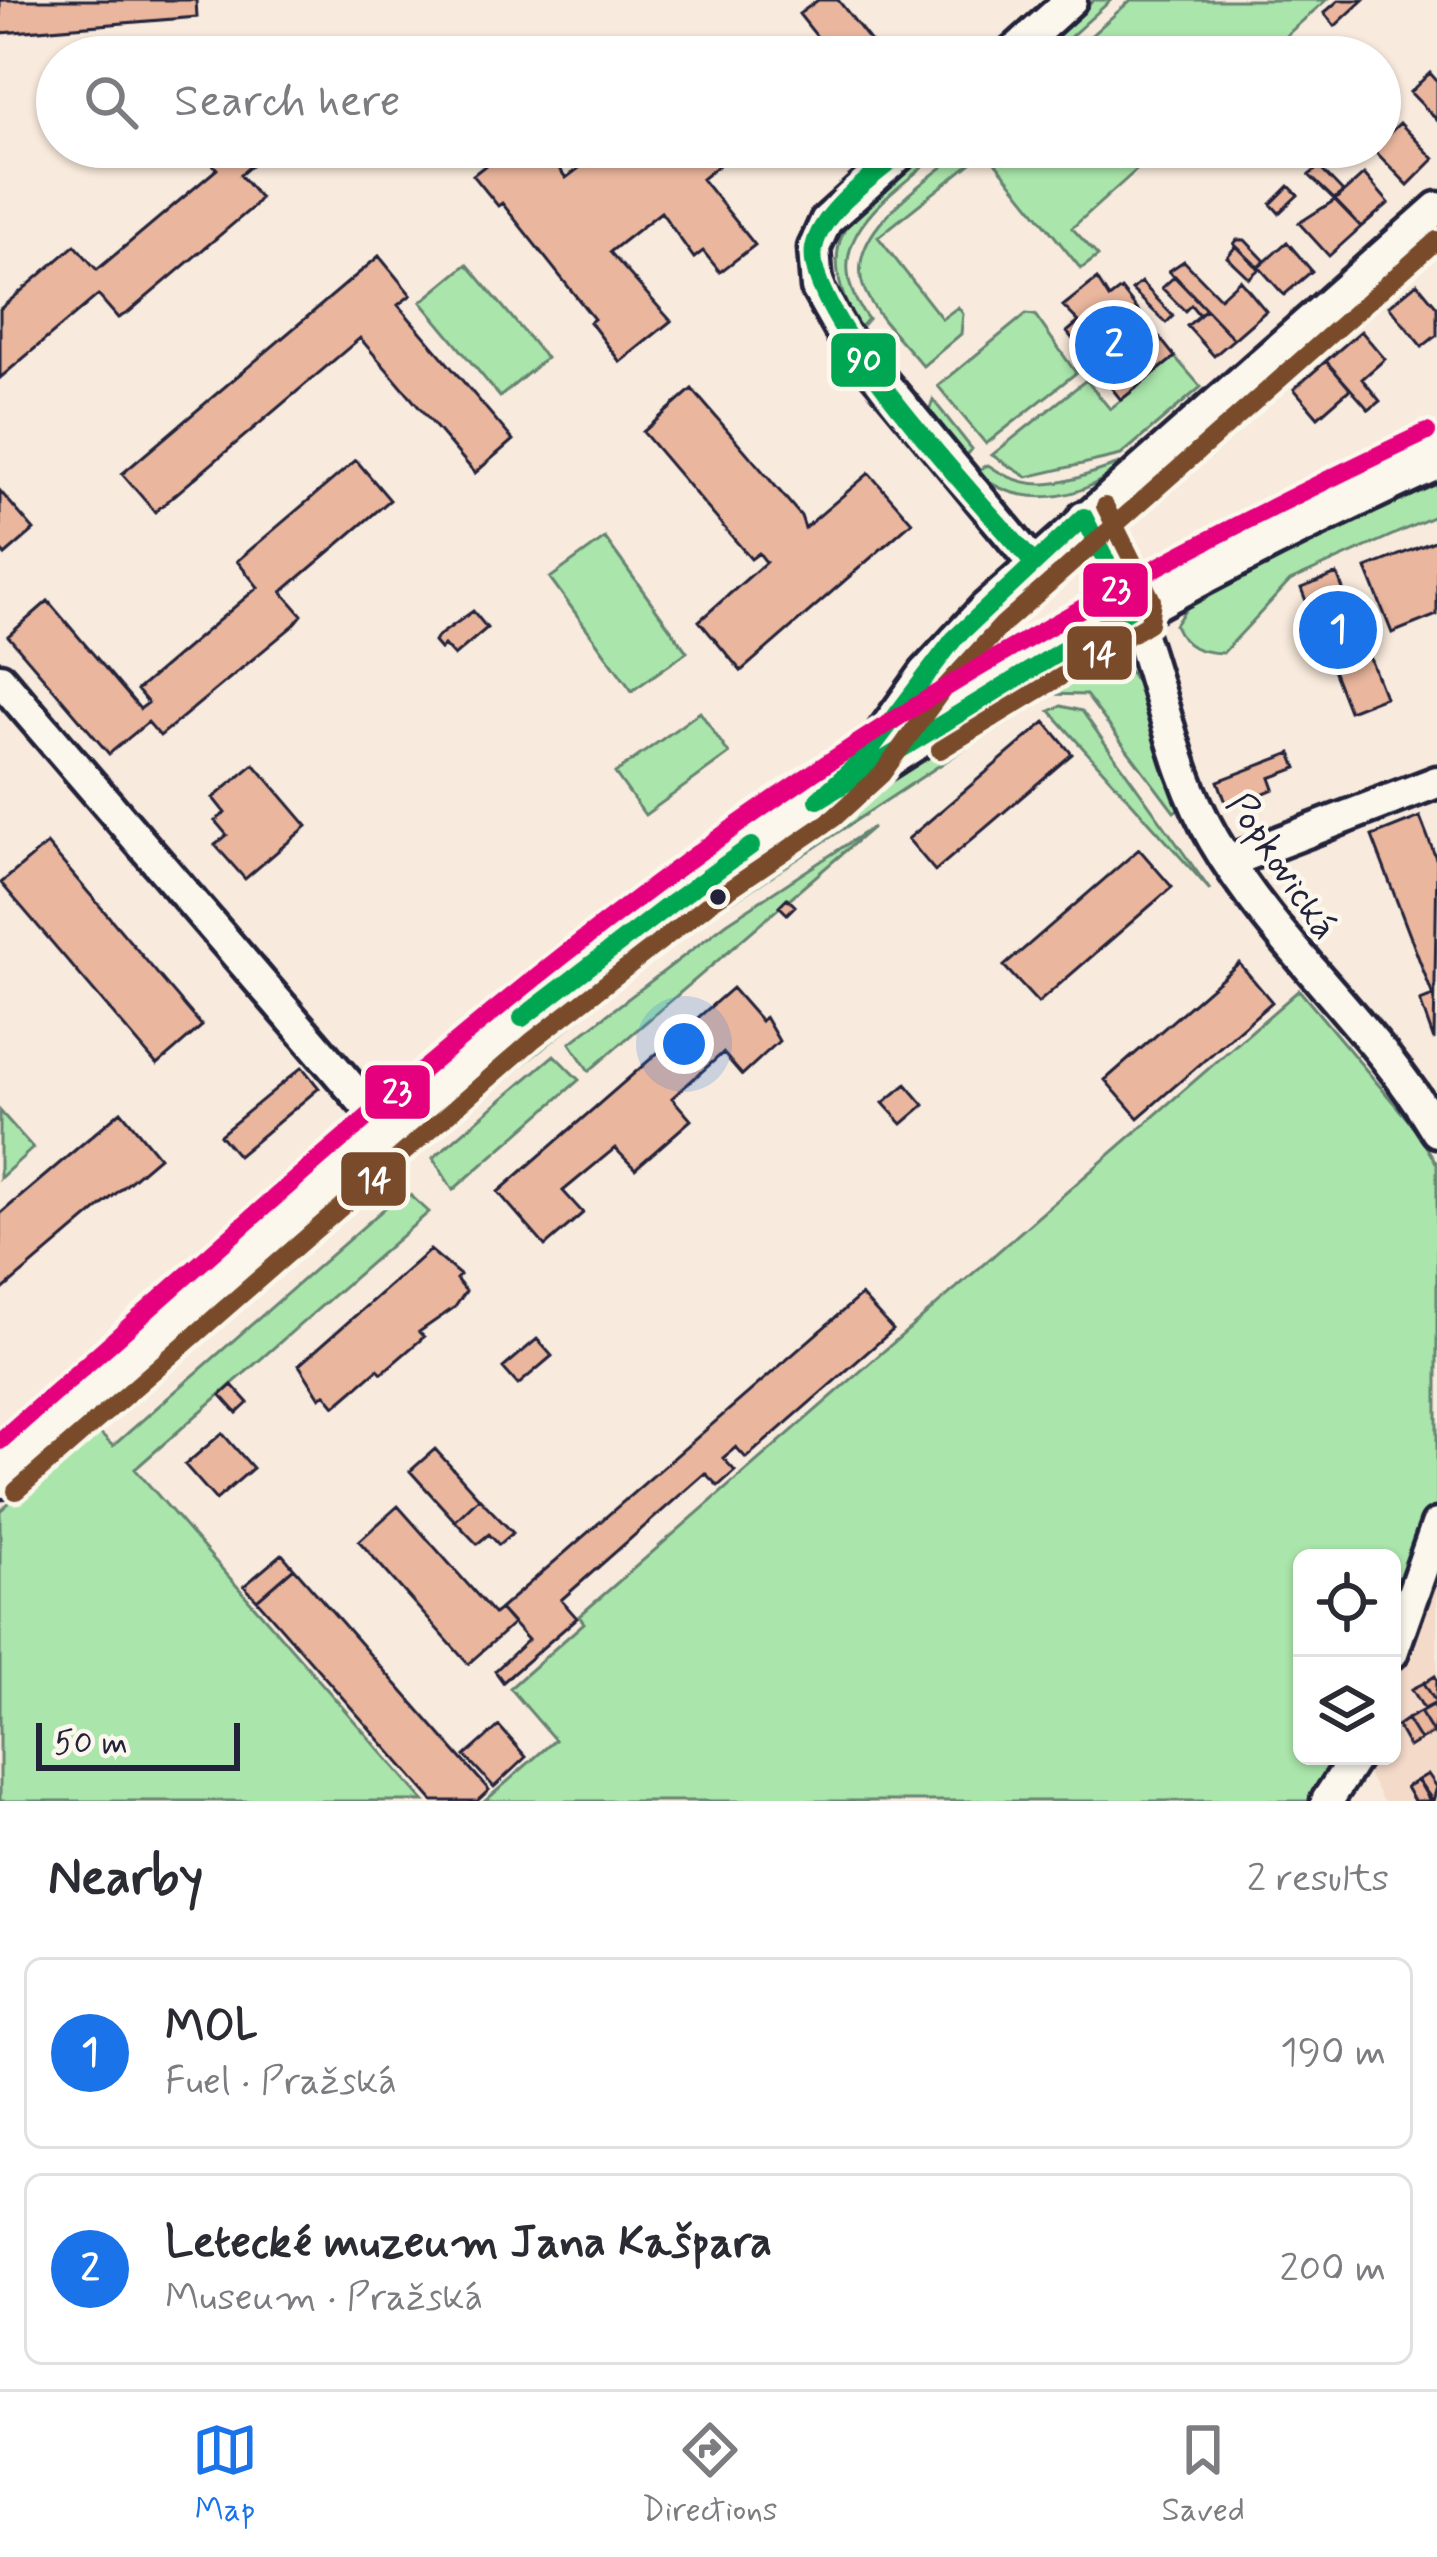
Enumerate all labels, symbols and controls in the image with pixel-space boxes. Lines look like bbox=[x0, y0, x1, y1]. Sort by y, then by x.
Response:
search box bbox=[36, 36, 1401, 168]
icon: search bbox=[78, 69, 144, 135]
text: Search here bbox=[174, 73, 401, 132]
pin: 2 bbox=[1075, 300, 1153, 390]
line badge: 90 bbox=[829, 331, 898, 389]
text: 90 bbox=[846, 340, 882, 384]
line badge: 23 bbox=[1081, 561, 1150, 619]
text: 23 bbox=[1101, 570, 1131, 614]
pin: 1 bbox=[1299, 585, 1377, 675]
line badge: 14 bbox=[1065, 624, 1134, 682]
text: 14 bbox=[1082, 634, 1116, 678]
street label: Popkovická bbox=[1213, 783, 1349, 951]
unlabelled marker bbox=[707, 886, 729, 908]
your location bbox=[654, 1014, 714, 1074]
line badge: 23 bbox=[363, 1063, 432, 1121]
text: 23 bbox=[382, 1072, 412, 1116]
line badge: 14 bbox=[339, 1150, 408, 1208]
text: 14 bbox=[357, 1160, 391, 1204]
map controls bbox=[1293, 1549, 1401, 1765]
button: locate bbox=[1293, 1549, 1401, 1657]
button: layers bbox=[1293, 1657, 1401, 1765]
scale bar bbox=[36, 1717, 240, 1770]
text: 50 m bbox=[54, 1722, 128, 1766]
text: Nearby bbox=[48, 1846, 203, 1912]
text: 2 results bbox=[1247, 1854, 1389, 1905]
text: MOL bbox=[165, 1998, 258, 2057]
text: 1 bbox=[81, 2028, 99, 2079]
text: 190 m bbox=[1280, 2028, 1386, 2079]
text: Fuel · Pražská bbox=[165, 2057, 397, 2108]
text: Letecké muzeum Jana Kašpara bbox=[165, 2214, 772, 2273]
text: 2 bbox=[80, 2244, 100, 2295]
text: 200 m bbox=[1280, 2244, 1386, 2295]
text: Museum · Pražská bbox=[165, 2273, 483, 2324]
tab: Map bbox=[192, 2417, 258, 2533]
tab: Directions bbox=[642, 2417, 778, 2533]
tab: Saved bbox=[1162, 2417, 1245, 2533]

